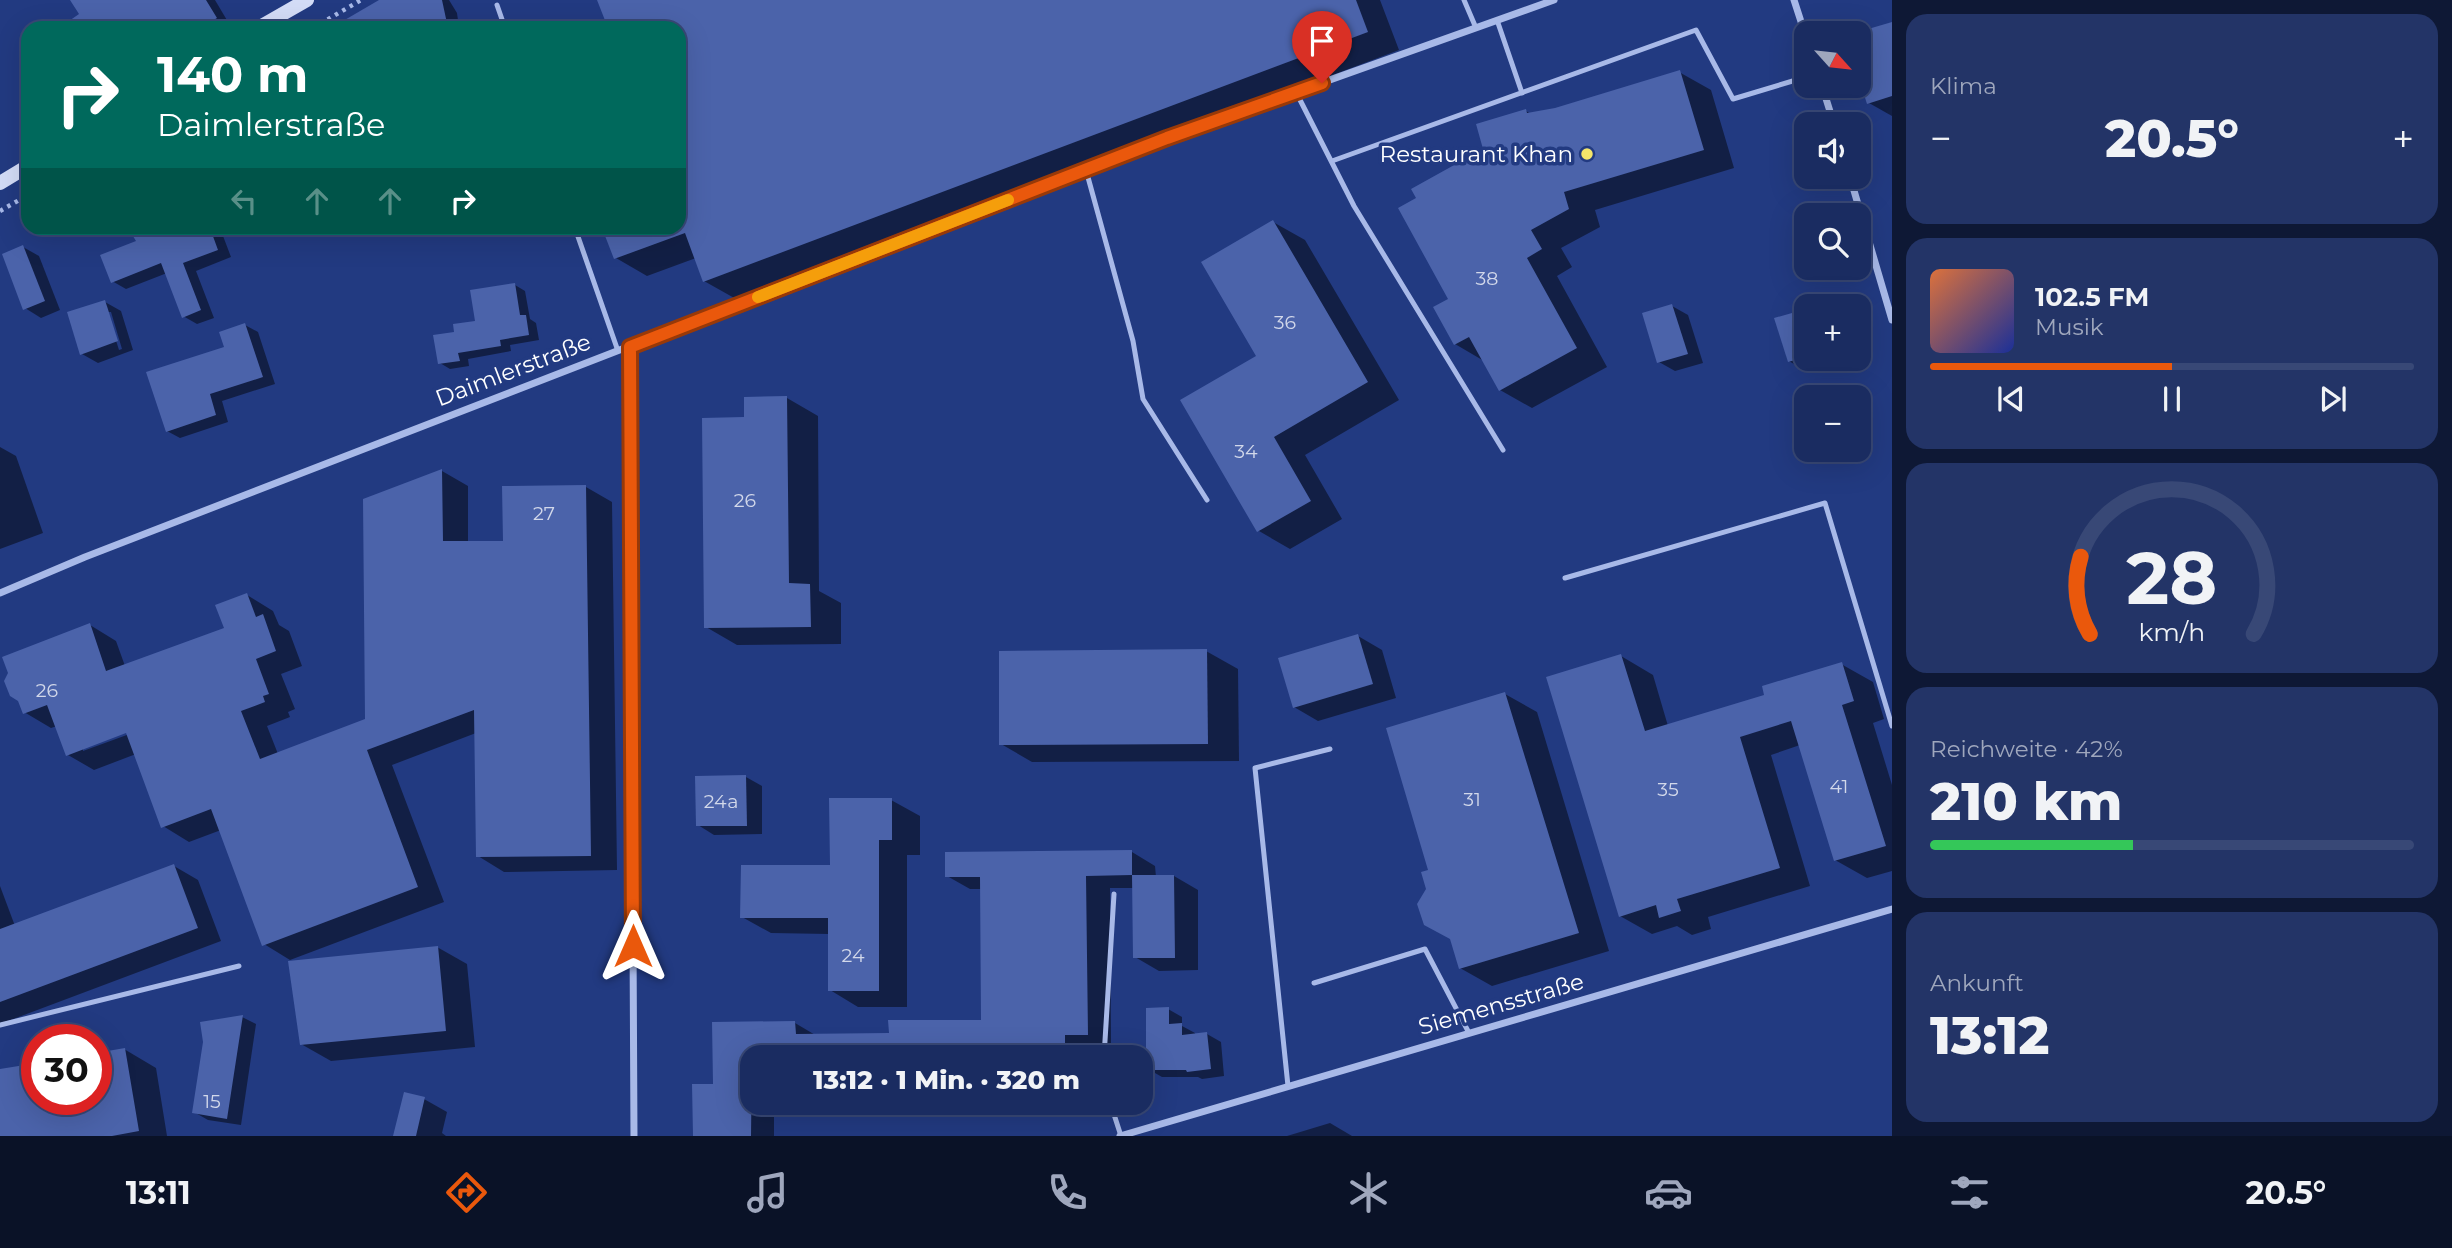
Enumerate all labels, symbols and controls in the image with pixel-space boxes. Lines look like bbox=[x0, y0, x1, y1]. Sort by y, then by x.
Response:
pin bbox=[1292, 11, 1352, 83]
north arrow bbox=[1794, 21, 1871, 98]
map controls bbox=[1794, 21, 1871, 462]
icon: arrive bbox=[1303, 22, 1341, 60]
text: 140 m bbox=[157, 45, 309, 104]
icon: right bbox=[42, 49, 133, 140]
text: Klima bbox=[1930, 72, 1997, 100]
text: Daimlerstraße bbox=[157, 105, 385, 144]
text: 20.5° bbox=[2105, 107, 2239, 170]
button: sound bbox=[1794, 112, 1871, 189]
text: − bbox=[1930, 115, 1952, 162]
text: + bbox=[2392, 115, 2414, 162]
place label: Restaurant Khan bbox=[1380, 140, 1573, 168]
marker: Restaurant Khan bbox=[1579, 146, 1595, 162]
icon: left bbox=[225, 182, 263, 220]
icon: ahead bbox=[298, 182, 336, 220]
icon: ahead bbox=[371, 182, 409, 220]
icon: right bbox=[444, 182, 482, 220]
button: search bbox=[1794, 203, 1871, 280]
house number: 38 bbox=[1476, 267, 1498, 290]
text: 102.5 FM bbox=[2035, 281, 2149, 313]
button: + bbox=[1794, 294, 1871, 371]
house number: 36 bbox=[1274, 311, 1296, 334]
text: Musik bbox=[2035, 313, 2104, 341]
street label: Daimlerstraße bbox=[431, 328, 595, 412]
icon: previous bbox=[1992, 380, 2030, 418]
icon: pause bbox=[2153, 380, 2191, 418]
icon: next bbox=[2314, 380, 2352, 418]
button: − bbox=[1794, 385, 1871, 462]
house number: 34 bbox=[1234, 440, 1258, 463]
house number: 26 bbox=[734, 489, 756, 512]
house number: 27 bbox=[533, 502, 555, 525]
text: 28 bbox=[2127, 534, 2218, 622]
text: km/h bbox=[2139, 617, 2205, 647]
house number: 26 bbox=[36, 679, 58, 702]
text: Reichweite · 42% bbox=[1930, 735, 2123, 763]
text: 210 km bbox=[1930, 770, 2122, 833]
house number: 41 bbox=[1830, 775, 1848, 798]
house number: 35 bbox=[1657, 778, 1679, 801]
house number: 31 bbox=[1463, 788, 1481, 811]
house number: 24a bbox=[704, 790, 738, 813]
position arrow bbox=[596, 909, 670, 983]
house number: 24 bbox=[842, 944, 865, 967]
street label: Siemensstraße bbox=[1415, 967, 1587, 1041]
text: Ankunft bbox=[1930, 969, 2024, 997]
text: 13:12 bbox=[1930, 1004, 2049, 1067]
speed limit sign: 30 bbox=[21, 1024, 112, 1115]
text: 13:12 · 1 Min. · 320 m bbox=[813, 1064, 1080, 1096]
house number: 15 bbox=[203, 1090, 221, 1113]
icon: directions bbox=[442, 1168, 491, 1217]
icon: music bbox=[743, 1168, 792, 1217]
icon: phone bbox=[1043, 1168, 1092, 1217]
icon: climate bbox=[1344, 1168, 1393, 1217]
icon: car bbox=[1644, 1168, 1693, 1217]
icon: filters bbox=[1945, 1168, 1994, 1217]
text: 13:11 bbox=[126, 1173, 191, 1212]
text: 20.5° bbox=[2245, 1173, 2326, 1212]

